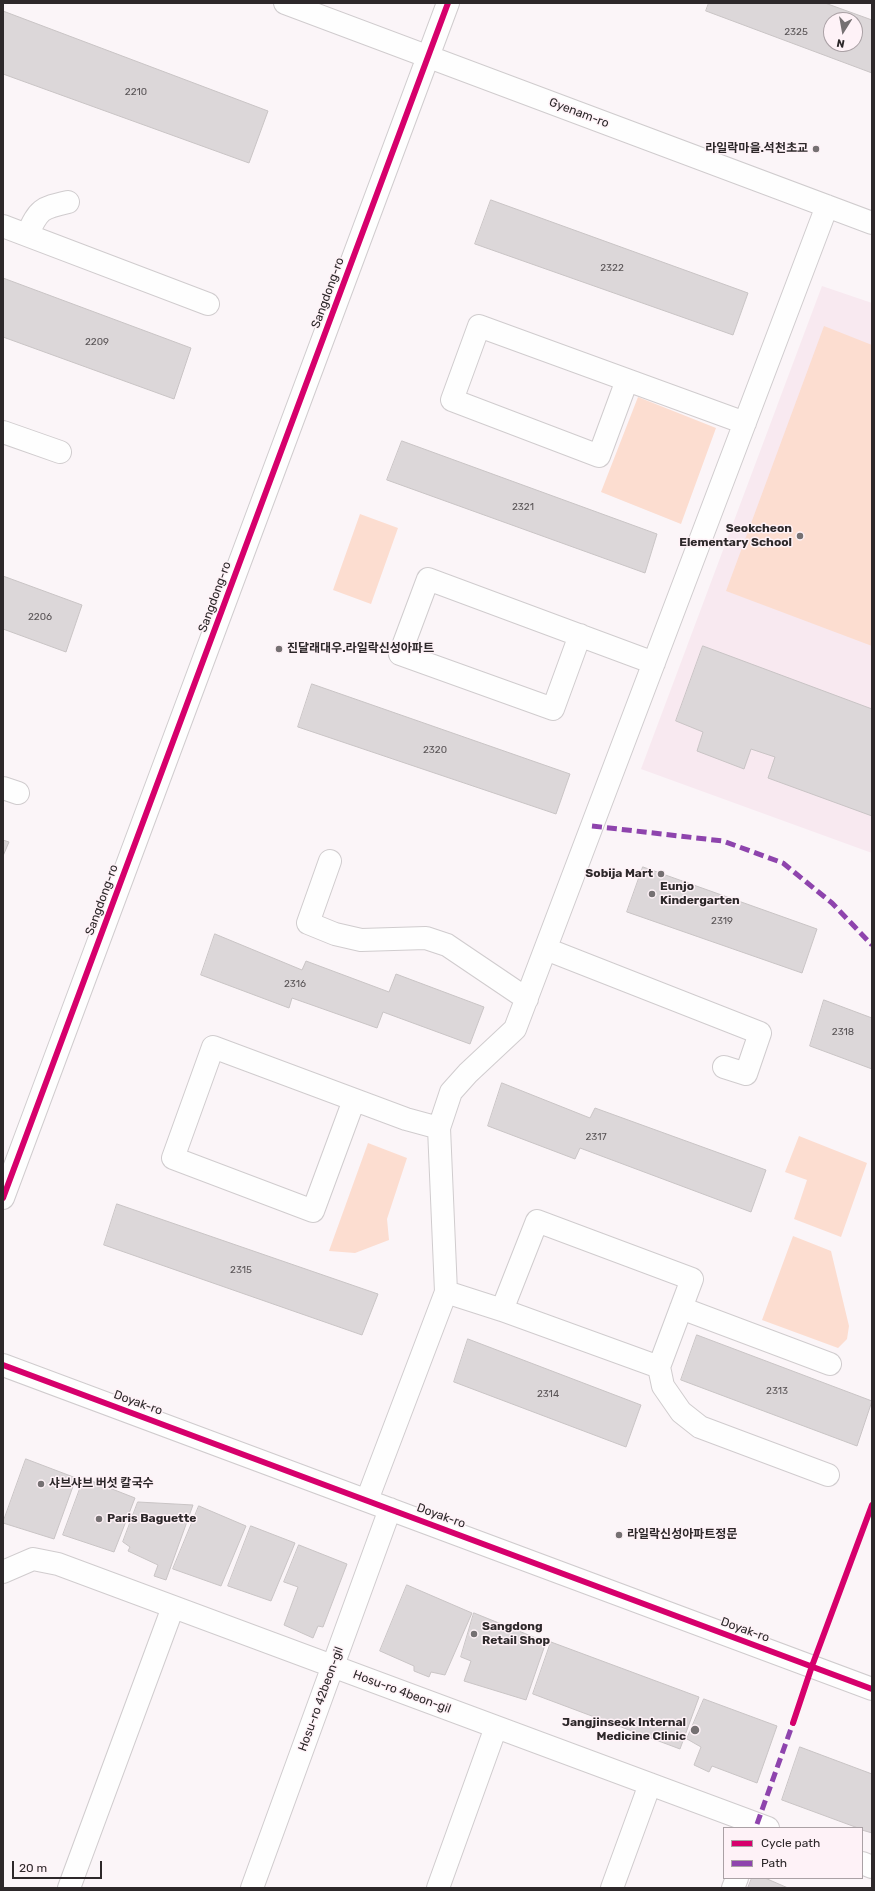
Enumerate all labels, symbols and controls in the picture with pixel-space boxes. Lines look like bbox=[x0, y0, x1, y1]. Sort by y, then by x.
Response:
north arrow bbox=[823, 12, 863, 52]
house number: 2325 bbox=[784, 26, 808, 38]
text: N bbox=[836, 36, 846, 50]
house number: 2210 bbox=[125, 86, 147, 98]
street label: Gyenam-ro bbox=[547, 95, 611, 131]
place label: 라일락마을.석천초교 bbox=[705, 142, 808, 156]
marker: 라일락마을.석천초교 bbox=[811, 144, 821, 154]
street label: Sangdong-ro bbox=[309, 256, 347, 330]
house number: 2322 bbox=[600, 262, 624, 274]
house number: 2209 bbox=[85, 336, 109, 348]
house number: 2321 bbox=[512, 501, 534, 513]
place label: Seokcheon Elementary School bbox=[679, 522, 792, 550]
marker: Seokcheon Elementary School bbox=[795, 531, 805, 541]
street label: Sangdong-ro bbox=[196, 560, 234, 634]
house number: 2206 bbox=[28, 611, 52, 623]
place label: 진달래대우.라일락신성아파트 bbox=[287, 642, 434, 656]
marker: 진달래대우.라일락신성아파트 bbox=[274, 644, 284, 654]
house number: 2320 bbox=[423, 744, 447, 756]
street label: Sangdong-ro bbox=[83, 863, 121, 937]
place label: Sobija Mart bbox=[585, 867, 653, 881]
marker: Sobija Mart bbox=[656, 869, 666, 879]
place label: Eunjo Kindergarten bbox=[660, 880, 740, 908]
marker: Eunjo Kindergarten bbox=[647, 889, 657, 899]
house number: 2319 bbox=[711, 915, 733, 927]
house number: 2316 bbox=[284, 978, 306, 990]
house number: 2318 bbox=[832, 1026, 854, 1038]
house number: 2317 bbox=[585, 1131, 607, 1143]
house number: 2315 bbox=[230, 1264, 252, 1276]
house number: 2313 bbox=[766, 1385, 788, 1397]
street label: Doyak-ro bbox=[112, 1388, 164, 1418]
house number: 2314 bbox=[537, 1388, 559, 1400]
place label: 샤브샤브 버섯 칼국수 bbox=[49, 1477, 153, 1491]
marker: 샤브샤브 버섯 칼국수 bbox=[36, 1479, 46, 1489]
street label: Doyak-ro bbox=[415, 1501, 467, 1531]
place label: Paris Baguette bbox=[107, 1512, 196, 1526]
marker: Paris Baguette bbox=[94, 1514, 104, 1524]
place label: 라일락신성아파트정문 bbox=[627, 1528, 737, 1542]
marker: 라일락신성아파트정문 bbox=[614, 1530, 624, 1540]
street label: Doyak-ro bbox=[719, 1615, 771, 1645]
place label: Sangdong Retail Shop bbox=[482, 1620, 550, 1648]
marker: Sangdong Retail Shop bbox=[469, 1629, 479, 1639]
street label: Hosu-ro 42beon-gil bbox=[295, 1645, 347, 1753]
street label: Hosu-ro 4beon-gil bbox=[351, 1668, 453, 1716]
place label: Jangjinseok Internal Medicine Clinic bbox=[562, 1716, 686, 1744]
marker: Jangjinseok Internal Medicine Clinic bbox=[689, 1724, 701, 1736]
legend bbox=[723, 1827, 863, 1879]
text: Cycle path bbox=[761, 1836, 820, 1850]
scale bar bbox=[14, 1853, 104, 1879]
text: Path bbox=[761, 1856, 787, 1870]
text: 20 m bbox=[19, 1861, 47, 1875]

